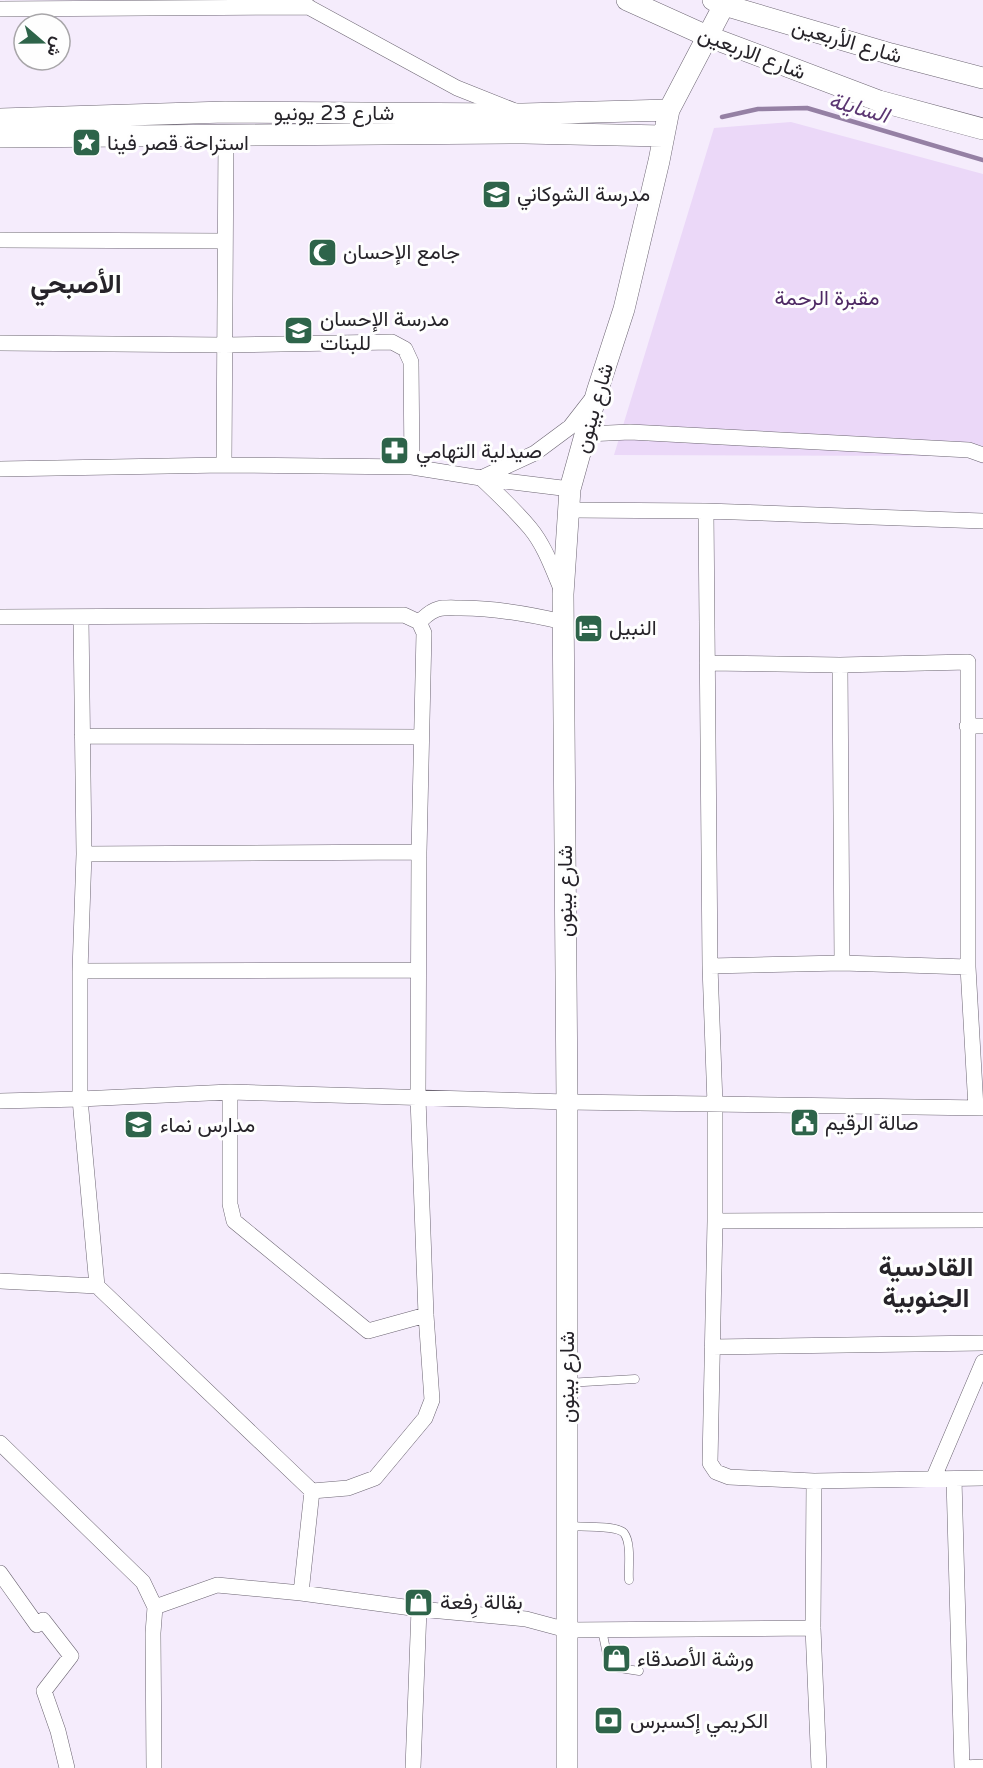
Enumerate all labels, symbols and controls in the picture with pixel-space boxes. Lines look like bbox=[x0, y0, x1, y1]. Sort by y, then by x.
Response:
north arrow bbox=[12, 12, 72, 72]
street label: شارع الأربعين bbox=[789, 14, 905, 70]
street label: شارع الاربعين bbox=[694, 22, 809, 86]
text: ش bbox=[42, 34, 68, 59]
water label: السايلة bbox=[826, 87, 894, 130]
street label: شارع 23 يونيو bbox=[274, 101, 394, 127]
place icon: استراحة قصر فينا bbox=[70, 127, 102, 159]
place label: استراحة قصر فينا bbox=[107, 131, 249, 156]
school or university icon: مدرسة الشوكاني bbox=[480, 178, 512, 210]
place label: مدرسة الشوكاني bbox=[517, 182, 650, 211]
mosque icon: جامع الإحسان bbox=[306, 236, 338, 268]
place label: جامع الإحسان bbox=[343, 240, 460, 266]
district label: الأصبحي bbox=[30, 268, 122, 306]
park label: مقبرة الرحمة bbox=[774, 286, 880, 311]
place label: مدرسة الإحسان للبنات bbox=[320, 307, 449, 356]
school or university icon: مدرسة الإحسان للبنات bbox=[283, 315, 315, 347]
street label: شارع بينون bbox=[570, 360, 620, 456]
pharmacy icon: صيدلية التهامي bbox=[379, 435, 411, 467]
place label: صيدلية التهامي bbox=[416, 439, 542, 468]
hotel icon: النبيل bbox=[572, 612, 604, 644]
place label: النبيل bbox=[609, 616, 657, 641]
street label: شارع بينون bbox=[553, 845, 579, 937]
public building icon: صالة الرقيم bbox=[788, 1107, 820, 1139]
school or university icon: مدارس نماء bbox=[123, 1109, 155, 1141]
place label: صالة الرقيم bbox=[825, 1111, 919, 1137]
place label: مدارس نماء bbox=[160, 1113, 255, 1138]
district label: القادسية الجنوبية bbox=[878, 1251, 974, 1315]
street label: شارع بينون bbox=[555, 1331, 581, 1423]
shop icon: بقالة رِفعة bbox=[403, 1586, 435, 1618]
place label: بقالة رِفعة bbox=[440, 1590, 523, 1619]
shop icon: ورشة الأصدقاء bbox=[600, 1643, 632, 1675]
place label: ورشة الأصدقاء bbox=[637, 1647, 754, 1672]
bank icon: الكريمي إكسبرس bbox=[593, 1705, 625, 1737]
place label: الكريمي إكسبرس bbox=[630, 1709, 768, 1738]

